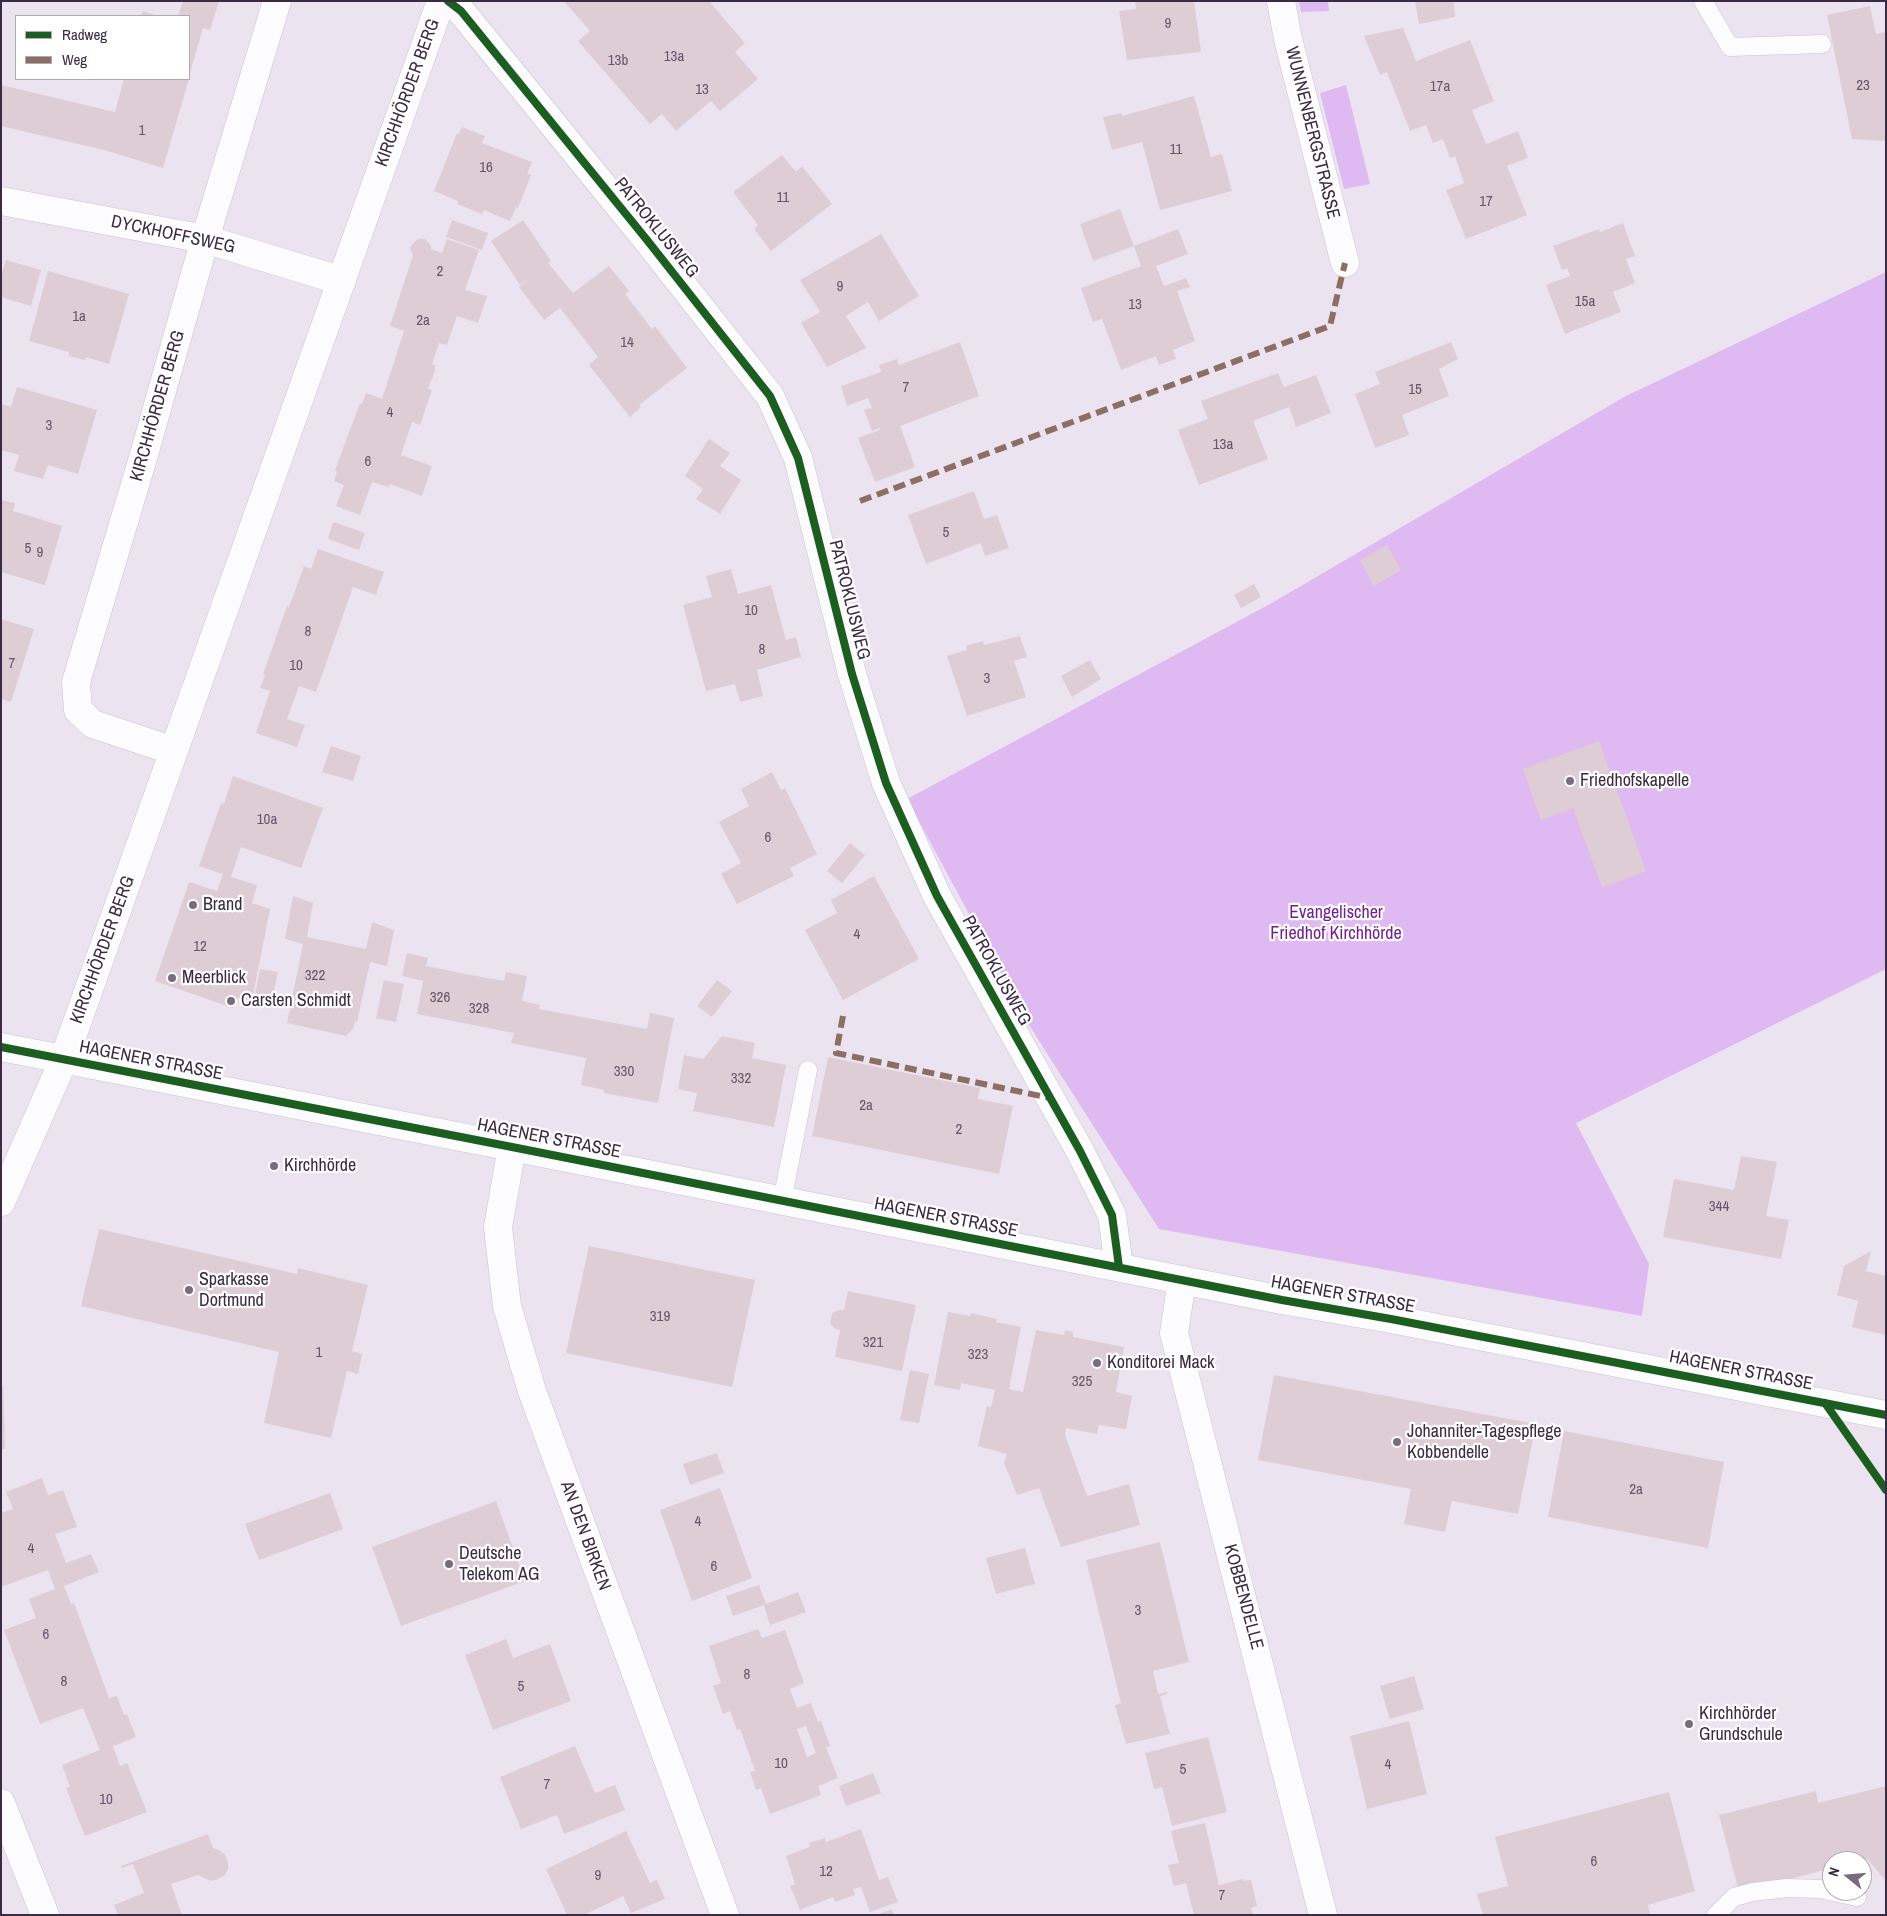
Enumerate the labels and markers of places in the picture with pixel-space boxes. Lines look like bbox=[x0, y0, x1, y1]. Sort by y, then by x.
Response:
place label: Friedhofskapelle bbox=[1580, 770, 1689, 792]
marker: Friedhofskapelle bbox=[1564, 775, 1576, 787]
place label: Brand bbox=[203, 894, 242, 916]
marker: Brand bbox=[187, 899, 199, 911]
place label: Meerblick bbox=[182, 967, 246, 989]
marker: Meerblick bbox=[166, 972, 178, 984]
place label: Carsten Schmidt bbox=[241, 990, 351, 1012]
marker: Carsten Schmidt bbox=[225, 995, 237, 1007]
place label: Kirchhörde bbox=[284, 1155, 356, 1177]
marker: Kirchhörde bbox=[268, 1160, 280, 1172]
place label: Sparkasse Dortmund bbox=[199, 1269, 269, 1312]
marker: Sparkasse Dortmund bbox=[183, 1284, 195, 1296]
place label: Konditorei Mack bbox=[1107, 1352, 1214, 1374]
marker: Konditorei Mack bbox=[1091, 1357, 1103, 1369]
place label: Johanniter-Tagespflege Kobbendelle bbox=[1407, 1421, 1562, 1464]
marker: Johanniter-Tagespflege Kobbendelle bbox=[1391, 1436, 1403, 1448]
place label: Deutsche Telekom AG bbox=[459, 1543, 539, 1586]
marker: Deutsche Telekom AG bbox=[443, 1558, 455, 1570]
place label: Kirchhörder Grundschule bbox=[1699, 1703, 1783, 1746]
marker: Kirchhörder Grundschule bbox=[1683, 1718, 1695, 1730]

